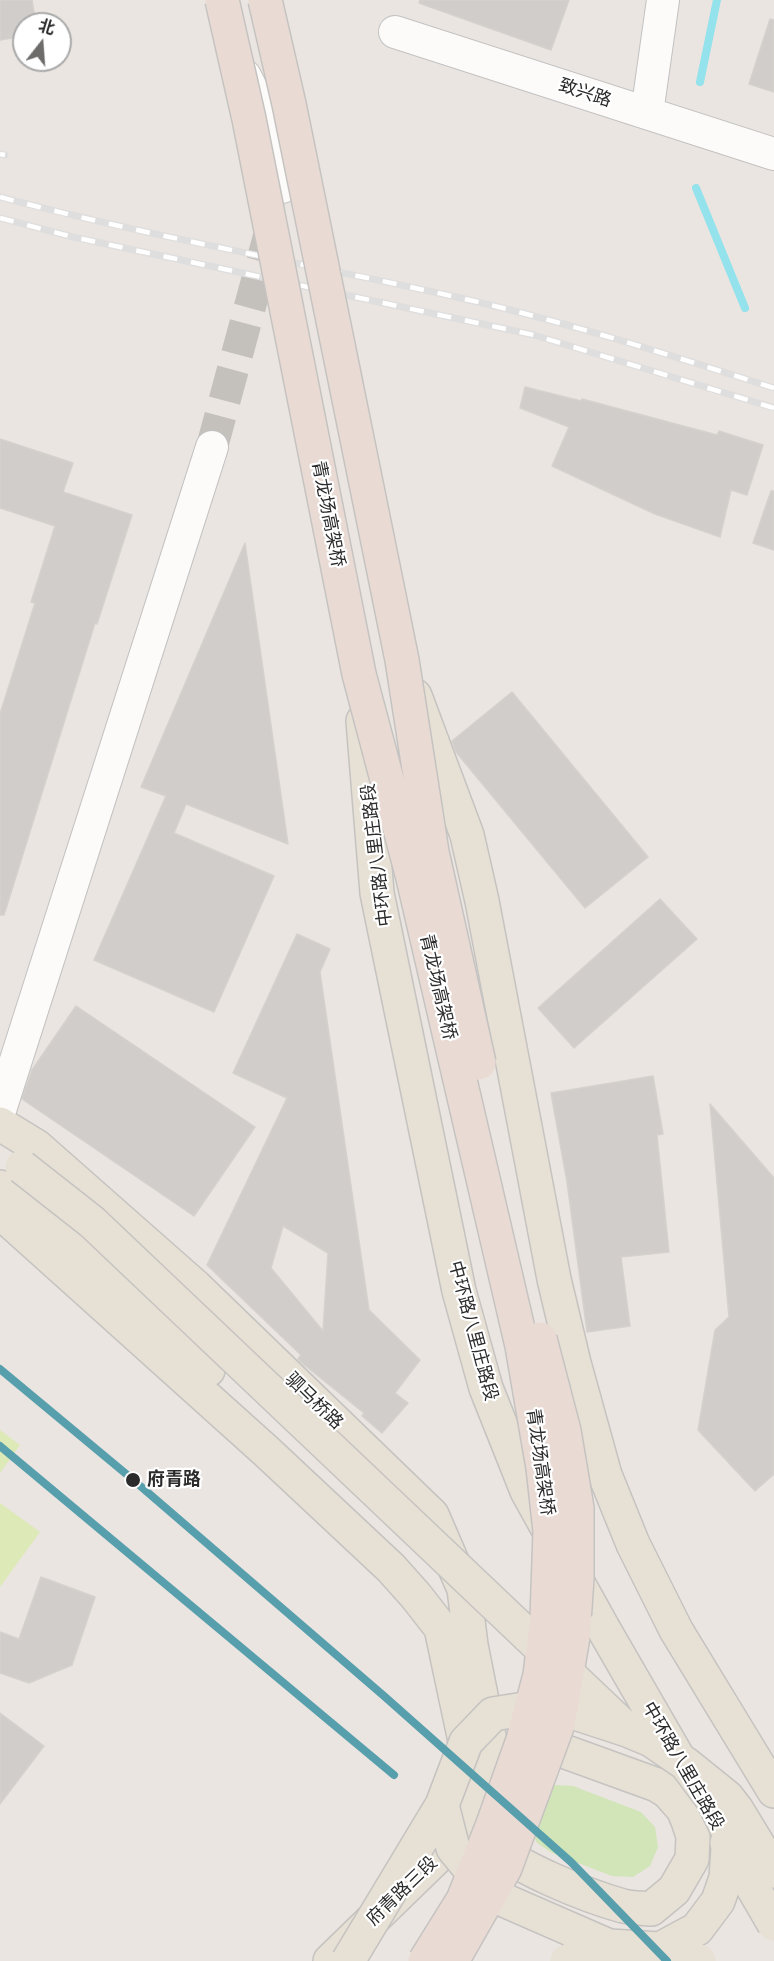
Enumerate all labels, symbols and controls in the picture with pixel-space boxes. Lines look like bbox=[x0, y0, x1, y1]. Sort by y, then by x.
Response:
north arrow bbox=[12, 12, 72, 72]
text: 北 bbox=[36, 15, 57, 39]
street label: 致兴路 bbox=[556, 74, 614, 112]
street label: 青龙场高架桥 bbox=[307, 459, 349, 569]
street label: 中环路八里庄路段 bbox=[358, 782, 396, 928]
street label: 青龙场高架桥 bbox=[415, 932, 461, 1042]
street label: 中环路八里庄路段 bbox=[444, 1259, 502, 1403]
street label: 驷马桥路 bbox=[281, 1368, 347, 1434]
street label: 青龙场高架桥 bbox=[522, 1407, 558, 1517]
place label: 府青路 bbox=[147, 1469, 201, 1491]
marker: 府青路 bbox=[124, 1471, 142, 1489]
street label: 中环路八里庄路段 bbox=[638, 1698, 728, 1834]
street label: 府青路三段 bbox=[362, 1852, 442, 1930]

